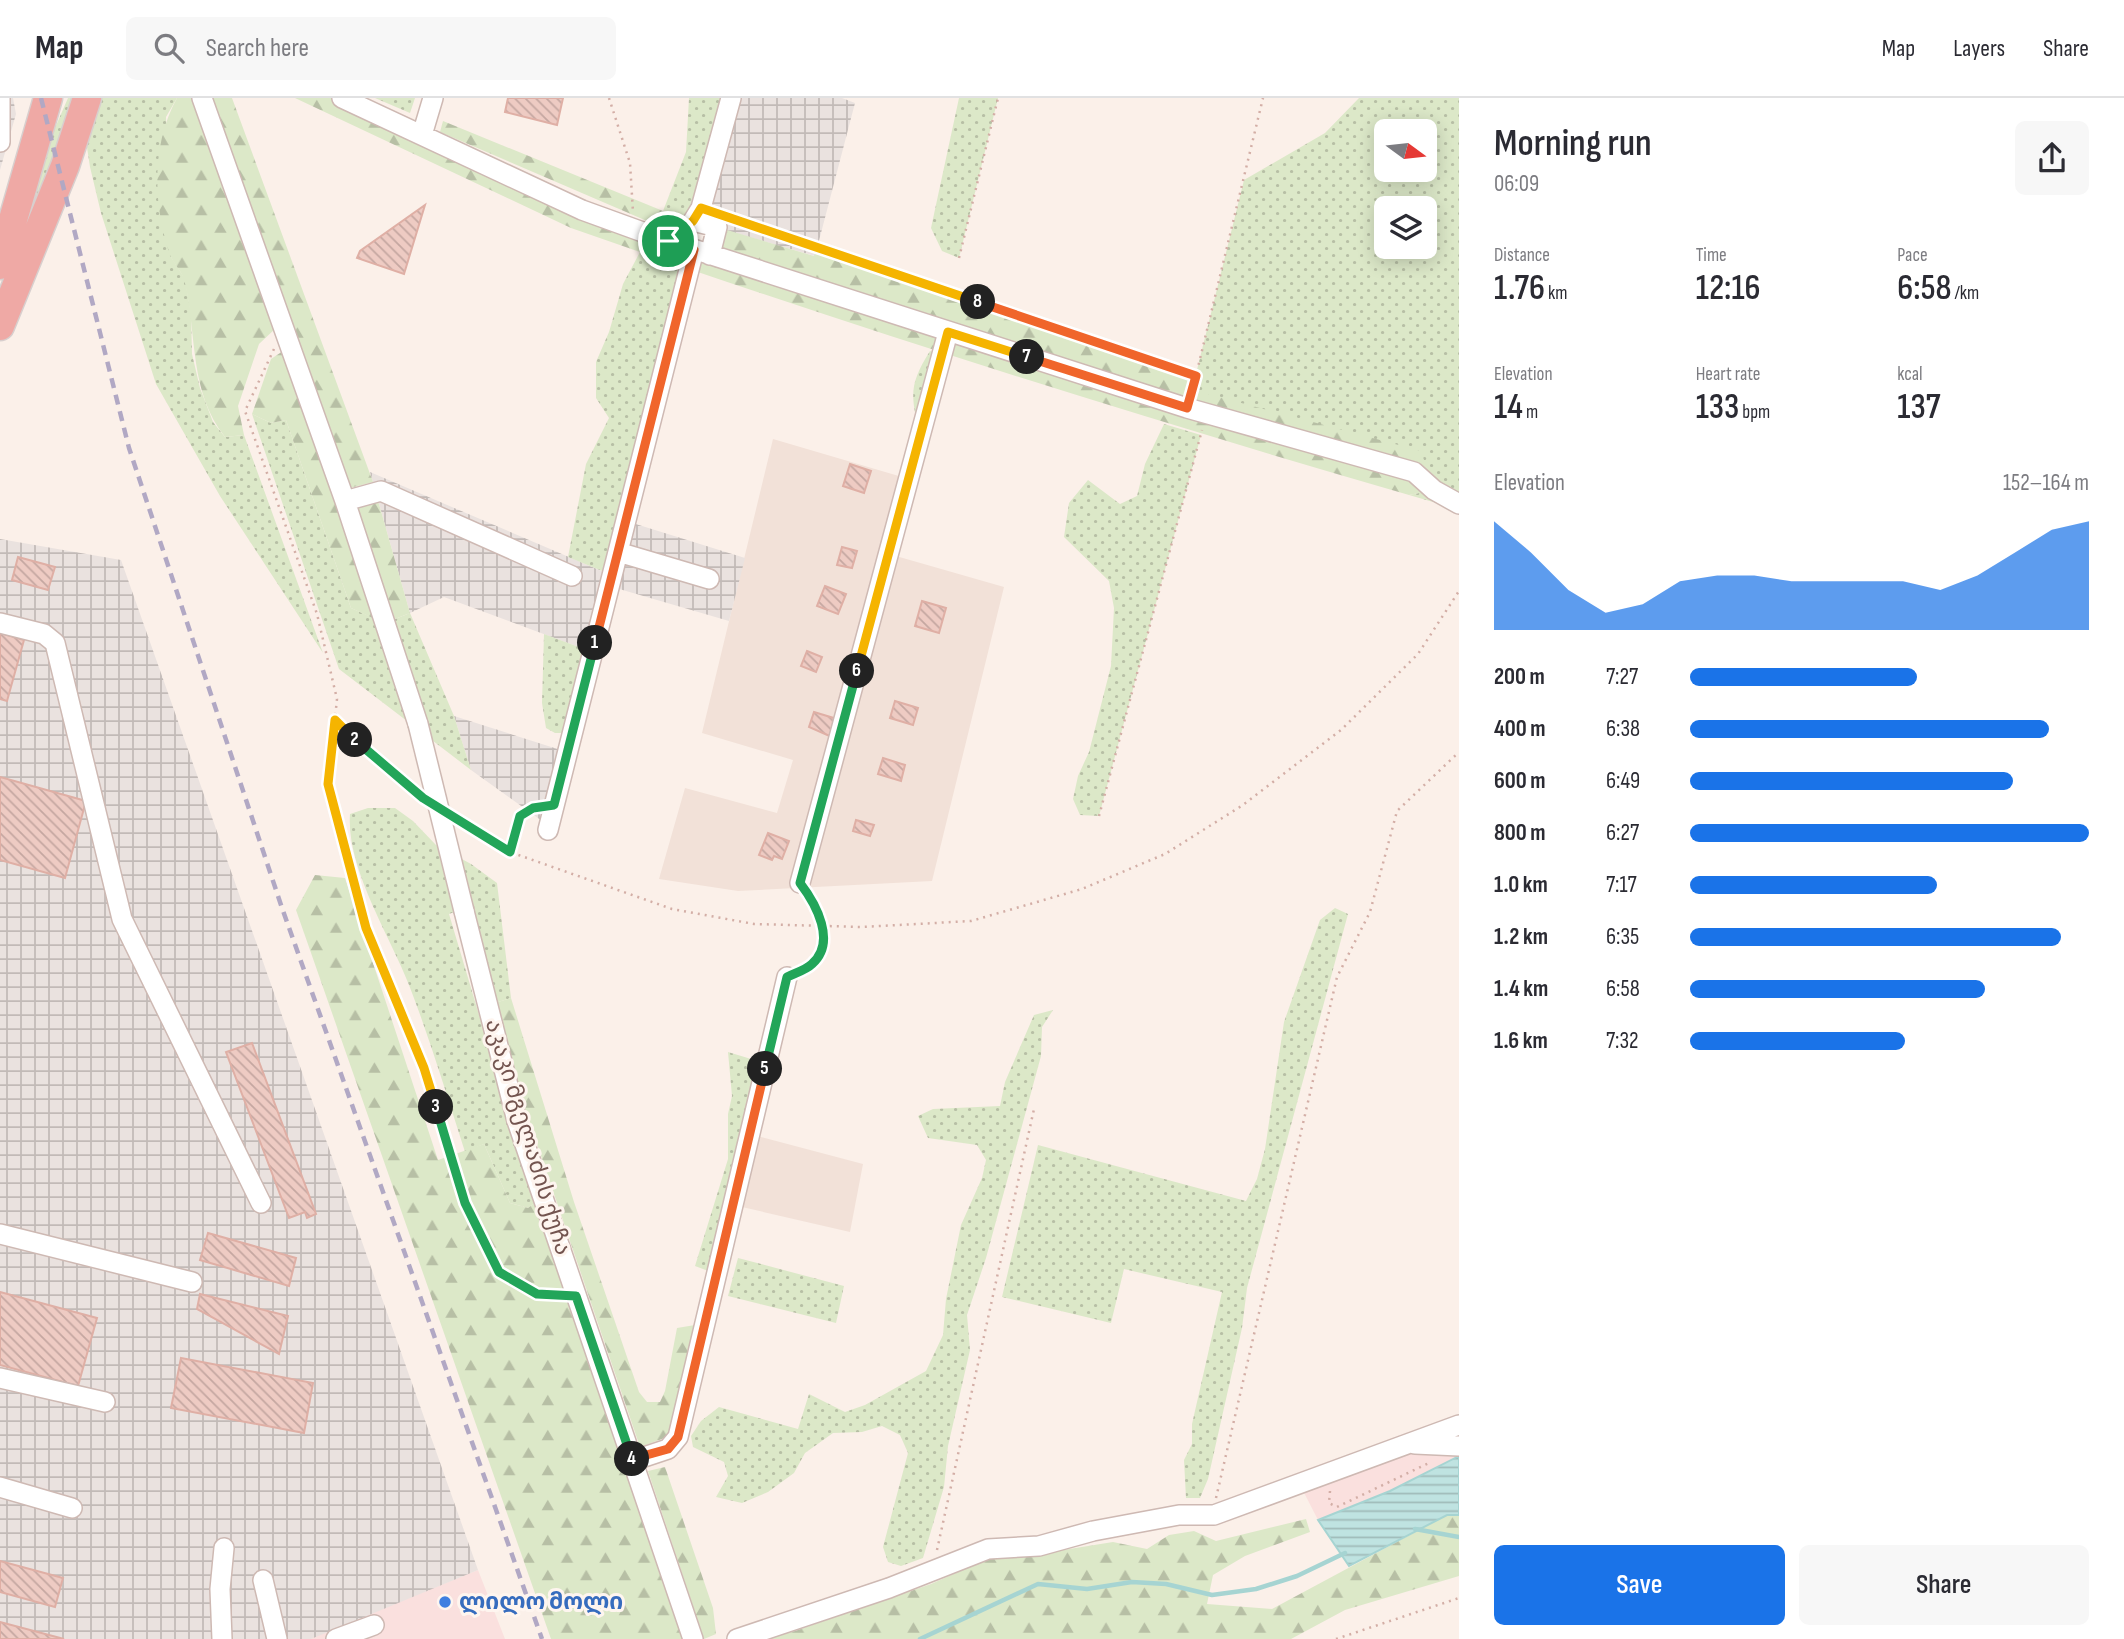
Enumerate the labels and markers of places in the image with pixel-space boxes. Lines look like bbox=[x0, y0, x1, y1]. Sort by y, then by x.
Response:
pin bbox=[638, 211, 698, 271]
pin: 8 bbox=[960, 284, 996, 320]
pin: 7 bbox=[1010, 340, 1044, 374]
pin: 1 bbox=[578, 626, 612, 660]
pin: 6 bbox=[840, 654, 874, 688]
pin: 2 bbox=[338, 722, 372, 758]
pin: 5 bbox=[748, 1052, 782, 1086]
pin: 3 bbox=[418, 1090, 453, 1124]
pin: 4 bbox=[614, 1442, 650, 1476]
place label: ლილო მოლი bbox=[459, 1588, 623, 1616]
marker: ლილო მოლი bbox=[437, 1594, 453, 1610]

